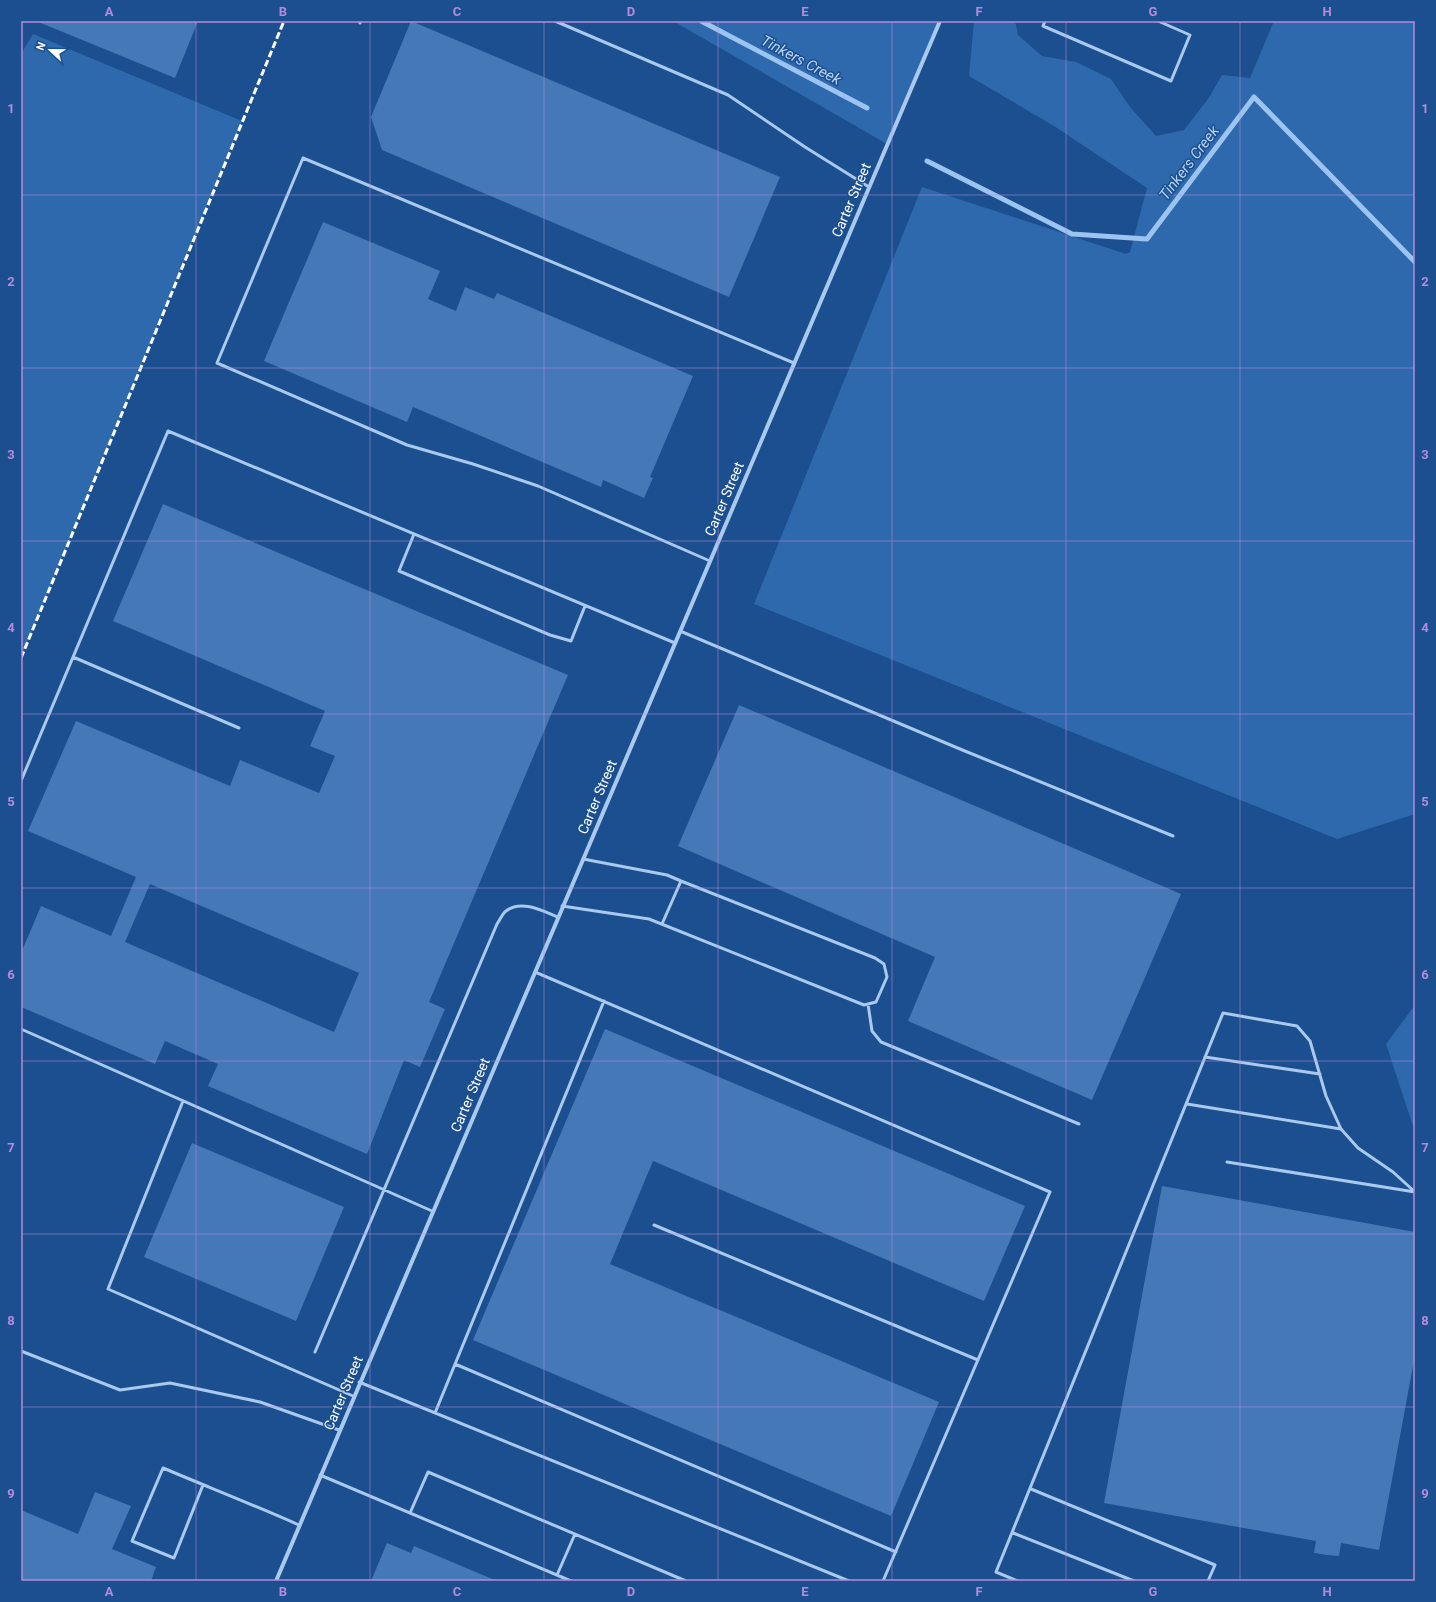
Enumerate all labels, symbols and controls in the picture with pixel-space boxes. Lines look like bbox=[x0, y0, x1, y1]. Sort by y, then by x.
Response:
text: A bbox=[105, 4, 114, 19]
text: B bbox=[279, 4, 287, 19]
text: C bbox=[453, 4, 462, 19]
text: D bbox=[627, 4, 635, 19]
text: E bbox=[801, 4, 809, 19]
text: F bbox=[975, 4, 983, 19]
text: G bbox=[1149, 4, 1158, 19]
text: H bbox=[1322, 4, 1332, 19]
north arrow bbox=[30, 30, 70, 70]
water label: Tinkers Creek bbox=[758, 31, 845, 89]
text: N bbox=[34, 40, 49, 52]
text: 1 bbox=[7, 101, 15, 116]
text: 1 bbox=[1421, 101, 1429, 116]
water label: Tinkers Creek bbox=[1155, 122, 1223, 204]
street label: Carter Street bbox=[828, 160, 874, 239]
text: 2 bbox=[7, 274, 15, 289]
text: 2 bbox=[1421, 274, 1429, 289]
text: 3 bbox=[7, 447, 15, 462]
text: 3 bbox=[1421, 447, 1429, 462]
street label: Carter Street bbox=[701, 459, 747, 538]
text: 4 bbox=[7, 620, 15, 635]
text: 4 bbox=[1421, 620, 1429, 635]
street label: Carter Street bbox=[574, 757, 620, 836]
text: 5 bbox=[7, 794, 15, 809]
text: 5 bbox=[1421, 794, 1429, 809]
text: 6 bbox=[7, 967, 15, 982]
text: 6 bbox=[1421, 967, 1429, 982]
street label: Carter Street bbox=[447, 1055, 493, 1134]
text: 7 bbox=[7, 1140, 15, 1155]
text: 7 bbox=[1421, 1140, 1429, 1155]
text: 8 bbox=[7, 1313, 15, 1328]
text: 8 bbox=[1421, 1313, 1429, 1328]
street label: Carter Street bbox=[320, 1353, 366, 1432]
text: 9 bbox=[7, 1486, 15, 1501]
text: 9 bbox=[1421, 1486, 1429, 1501]
text: A bbox=[105, 1584, 114, 1599]
text: B bbox=[279, 1584, 287, 1599]
text: C bbox=[453, 1584, 462, 1599]
text: D bbox=[627, 1584, 635, 1599]
text: E bbox=[801, 1584, 809, 1599]
text: F bbox=[975, 1584, 983, 1599]
text: G bbox=[1149, 1584, 1158, 1599]
text: H bbox=[1322, 1584, 1332, 1599]

